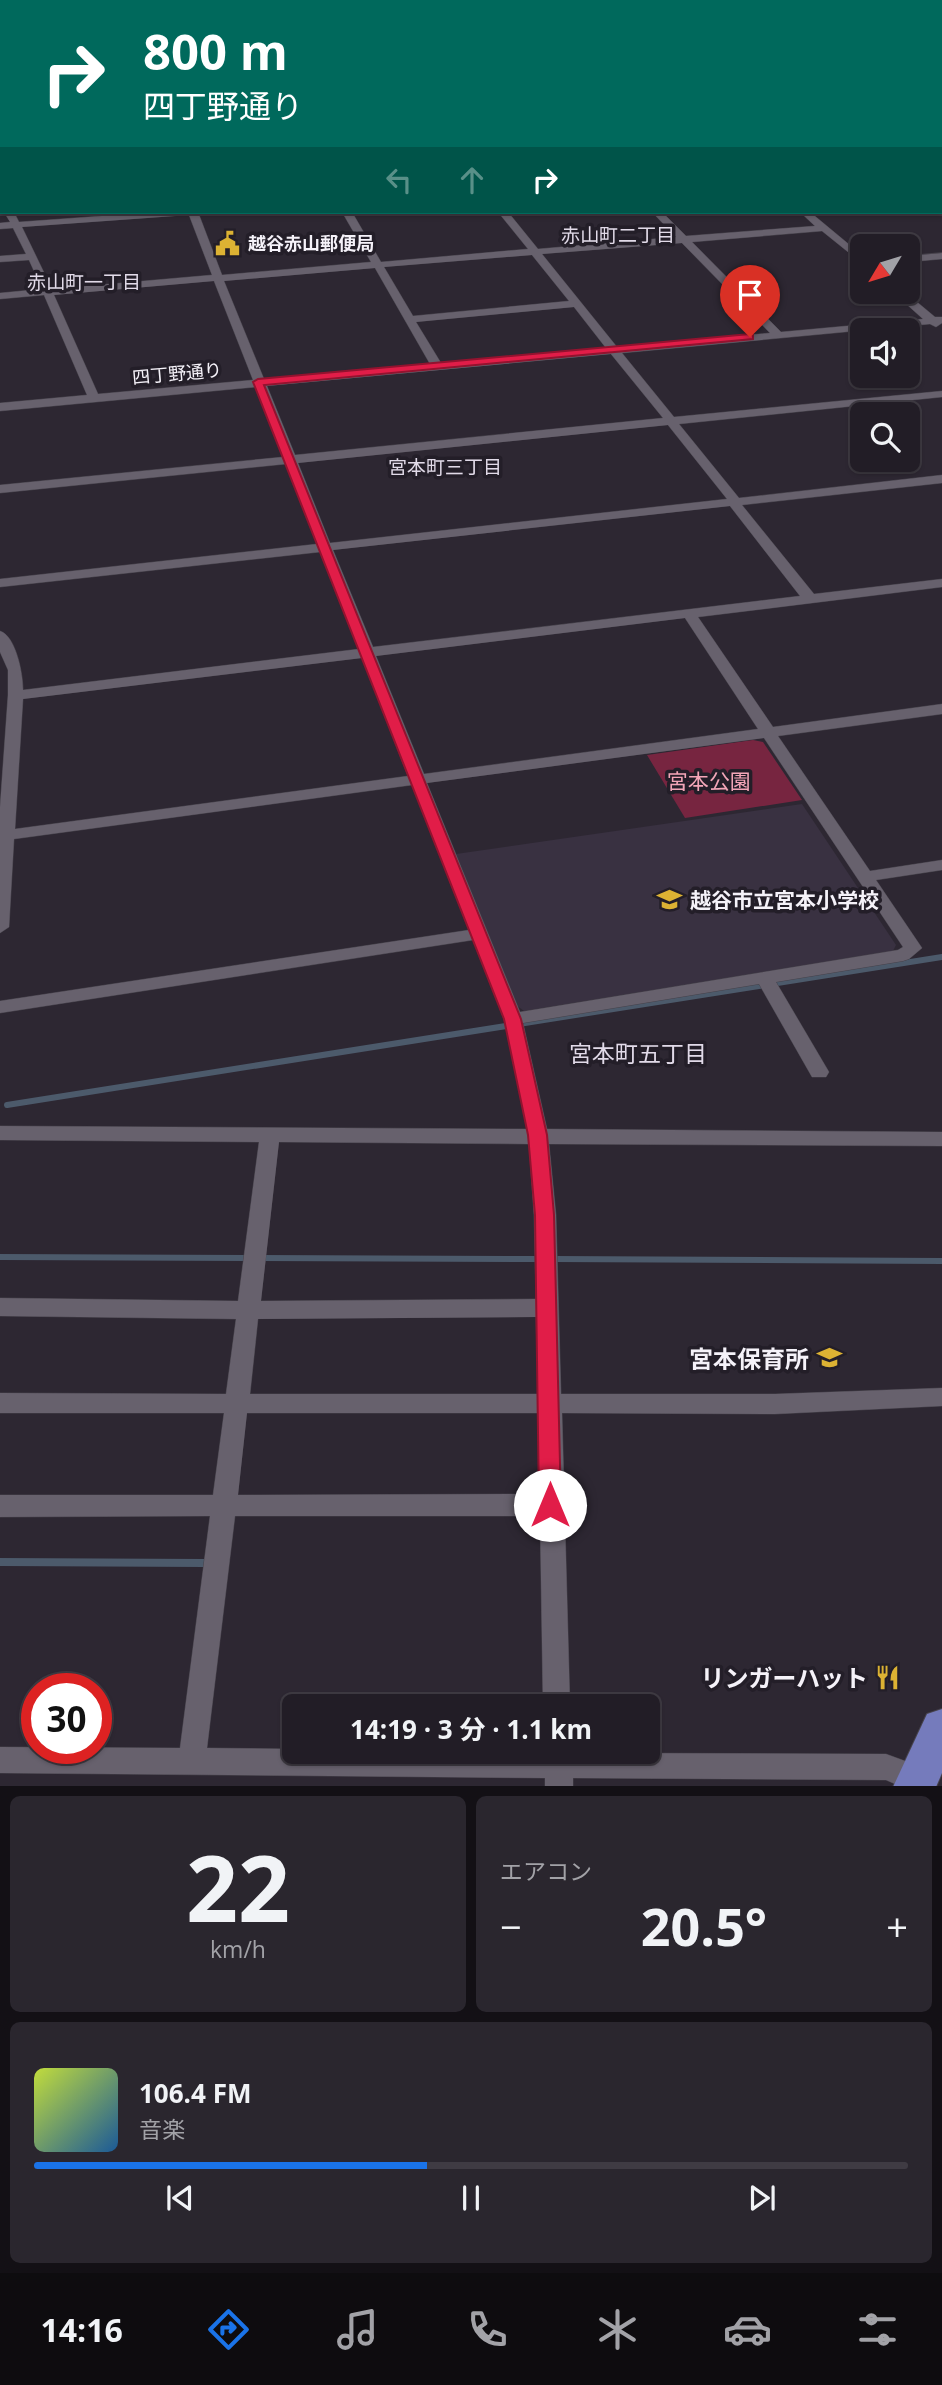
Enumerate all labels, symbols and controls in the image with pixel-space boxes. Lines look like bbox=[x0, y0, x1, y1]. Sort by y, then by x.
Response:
text: 800 m bbox=[143, 18, 288, 84]
icon: right bbox=[28, 28, 119, 119]
text: 四丁野通り bbox=[143, 84, 303, 127]
icon: left bbox=[380, 161, 418, 199]
icon: ahead bbox=[453, 161, 491, 199]
icon: right bbox=[526, 161, 564, 199]
district label: 赤山町二丁目 bbox=[561, 222, 675, 248]
public building icon: 越谷赤山郵便局 bbox=[214, 229, 242, 257]
place label: 越谷赤山郵便局 bbox=[248, 231, 374, 255]
north arrow bbox=[850, 234, 920, 304]
map controls bbox=[850, 234, 920, 472]
pin bbox=[720, 265, 780, 337]
district label: 赤山町一丁目 bbox=[27, 269, 141, 295]
icon: arrive bbox=[731, 276, 769, 314]
button: sound bbox=[850, 318, 920, 388]
street label: 四丁野通り bbox=[131, 357, 223, 389]
button: search bbox=[850, 402, 920, 472]
district label: 宮本町三丁目 bbox=[388, 454, 502, 480]
park label: 宮本公園 bbox=[667, 767, 751, 795]
school or university icon: 越谷市立宮本小学校 bbox=[656, 886, 684, 914]
place label: 越谷市立宮本小学校 bbox=[690, 886, 879, 914]
district label: 宮本町五丁目 bbox=[569, 1037, 707, 1069]
place label: 宮本保育所 bbox=[689, 1342, 809, 1375]
school or university icon: 宮本保育所 bbox=[815, 1344, 843, 1372]
position arrow bbox=[513, 1468, 587, 1542]
place label: リンガーハット bbox=[700, 1661, 868, 1694]
restaurant icon: リンガーハット bbox=[874, 1663, 902, 1691]
speed limit sign: 30 bbox=[21, 1673, 112, 1764]
text: 14:19 · 3 分 · 1.1 km bbox=[350, 1711, 592, 1747]
text: 22 bbox=[186, 1825, 290, 1949]
text: エアコン bbox=[500, 1855, 592, 1887]
text: 20.5° bbox=[641, 1890, 767, 1961]
text: − bbox=[500, 1900, 522, 1952]
text: + bbox=[886, 1900, 908, 1952]
text: km/h bbox=[210, 1933, 266, 1965]
text: 106.4 FM bbox=[139, 2075, 251, 2111]
text: 音楽 bbox=[139, 2113, 185, 2145]
icon: previous bbox=[161, 2179, 199, 2217]
icon: pause bbox=[452, 2179, 490, 2217]
icon: next bbox=[743, 2179, 781, 2217]
icon: directions bbox=[204, 2305, 253, 2354]
icon: music bbox=[333, 2305, 382, 2354]
icon: phone bbox=[463, 2305, 512, 2354]
icon: climate bbox=[593, 2305, 642, 2354]
icon: car bbox=[723, 2305, 772, 2354]
icon: filters bbox=[853, 2305, 902, 2354]
text: 14:16 bbox=[40, 2308, 123, 2351]

